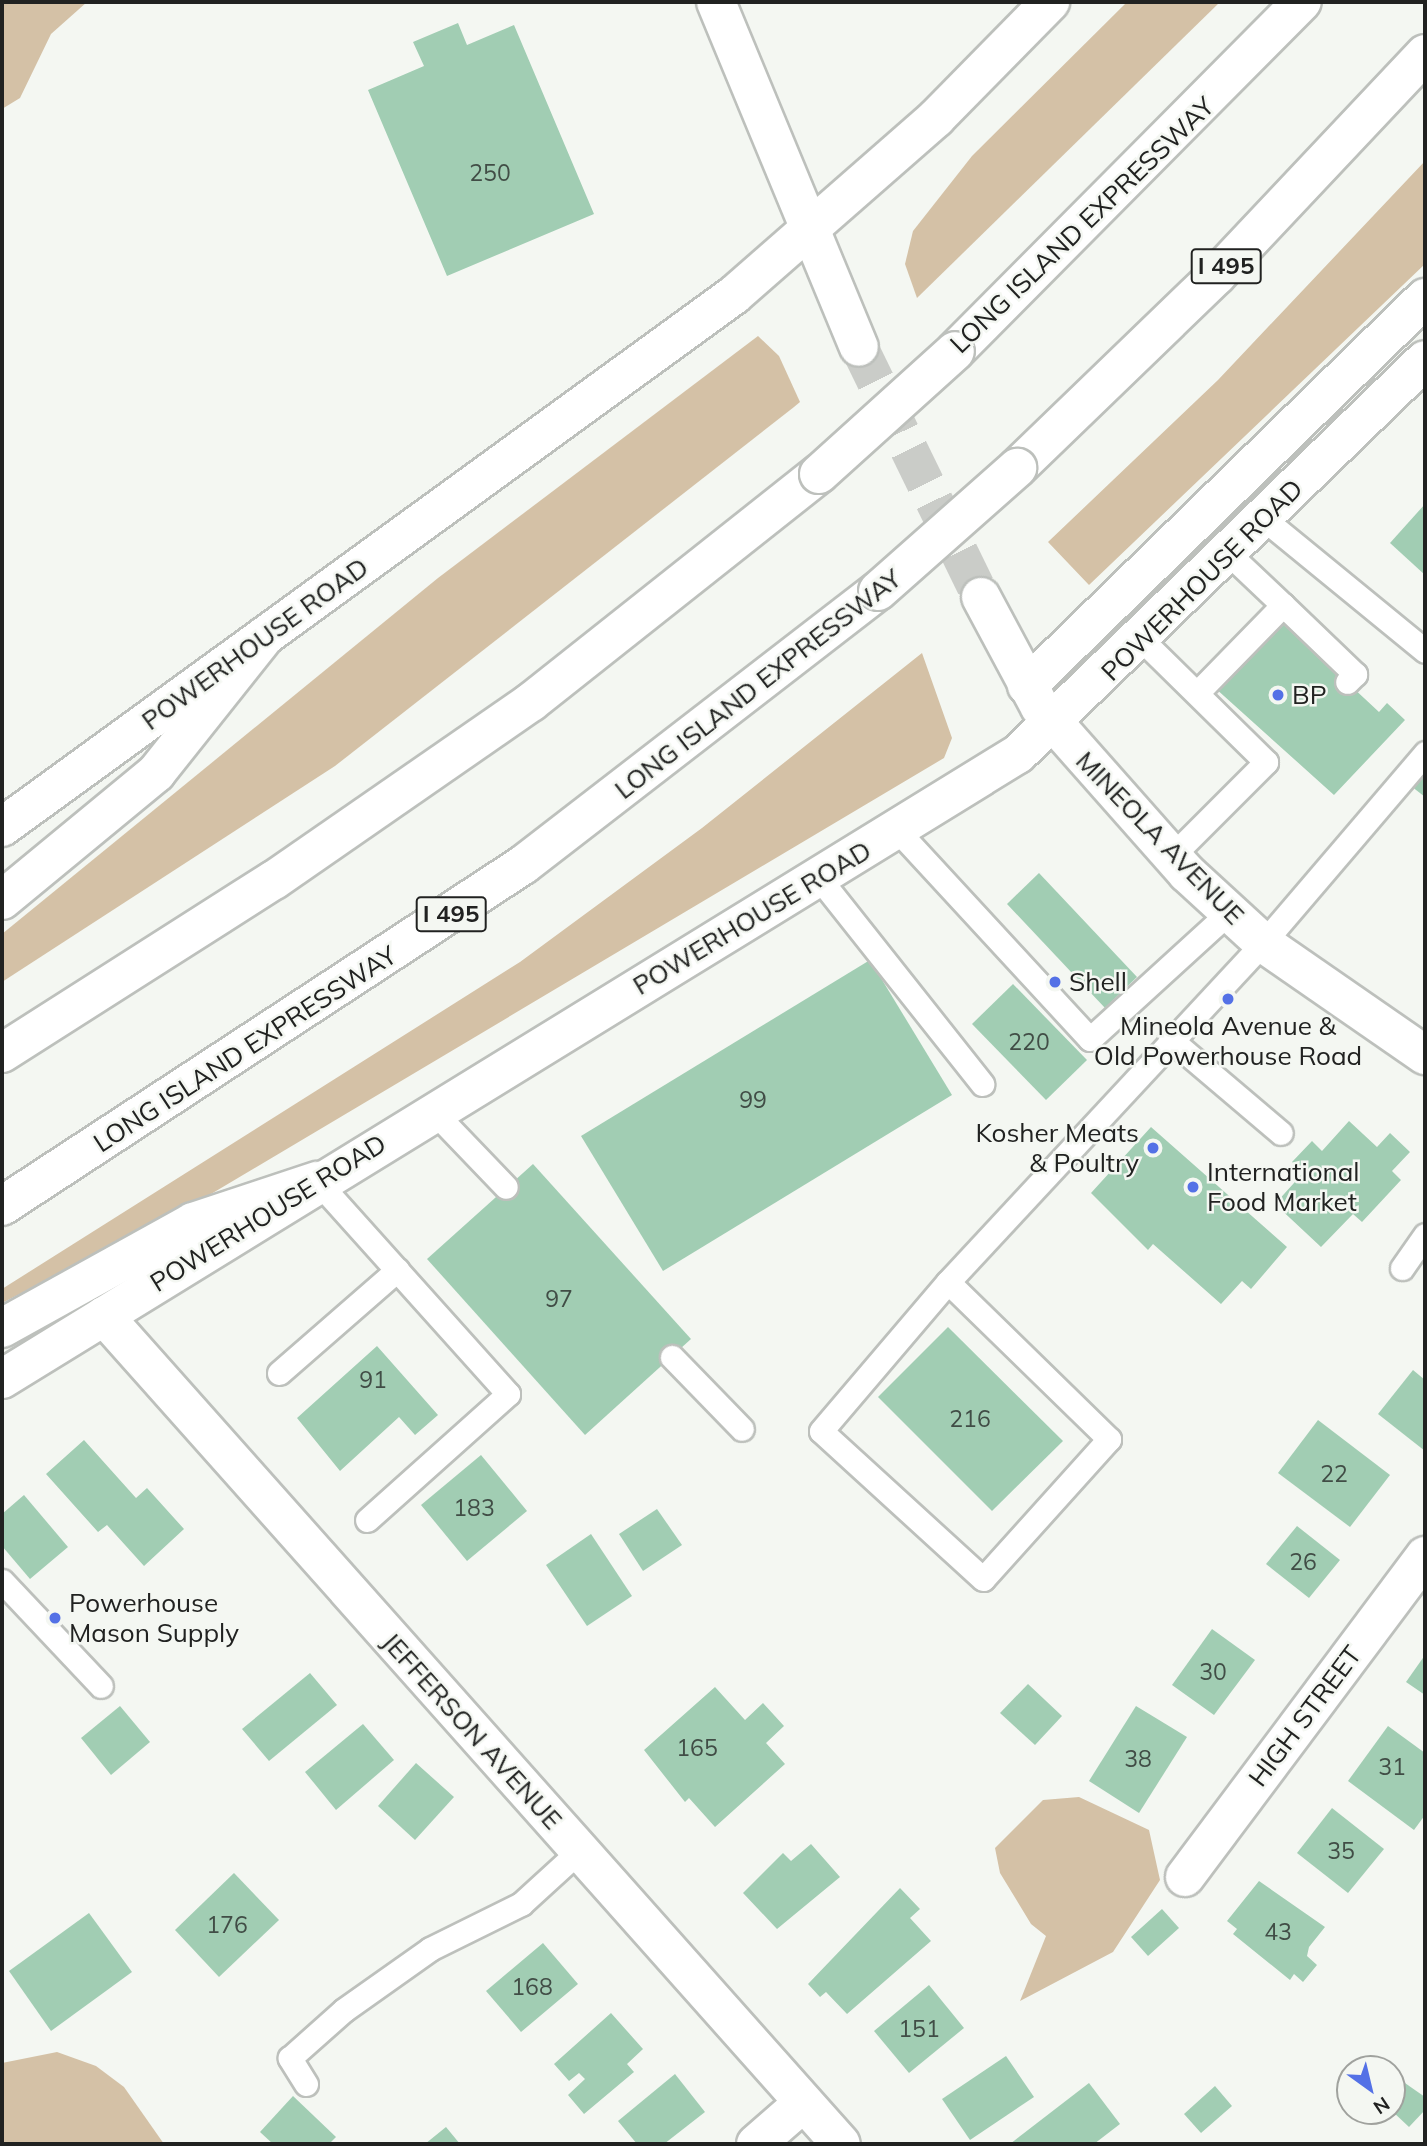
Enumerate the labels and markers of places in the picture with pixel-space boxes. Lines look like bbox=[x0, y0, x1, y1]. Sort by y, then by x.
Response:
place label: BP bbox=[1292, 679, 1327, 711]
marker: BP bbox=[1270, 687, 1286, 703]
place label: Shell bbox=[1069, 966, 1127, 998]
marker: Shell bbox=[1047, 974, 1063, 990]
marker: Mineola Avenue & Old Powerhouse Road bbox=[1220, 991, 1236, 1007]
place label: Mineola Avenue & Old Powerhouse Road bbox=[1094, 1010, 1362, 1072]
place label: Kosher Meats & Poultry bbox=[975, 1117, 1139, 1178]
marker: Kosher Meats & Poultry bbox=[1145, 1140, 1161, 1156]
place label: International Food Market bbox=[1207, 1156, 1360, 1218]
marker: International Food Market bbox=[1185, 1179, 1201, 1195]
place label: Powerhouse Mason Supply bbox=[69, 1587, 239, 1648]
marker: Powerhouse Mason Supply bbox=[47, 1610, 63, 1626]

